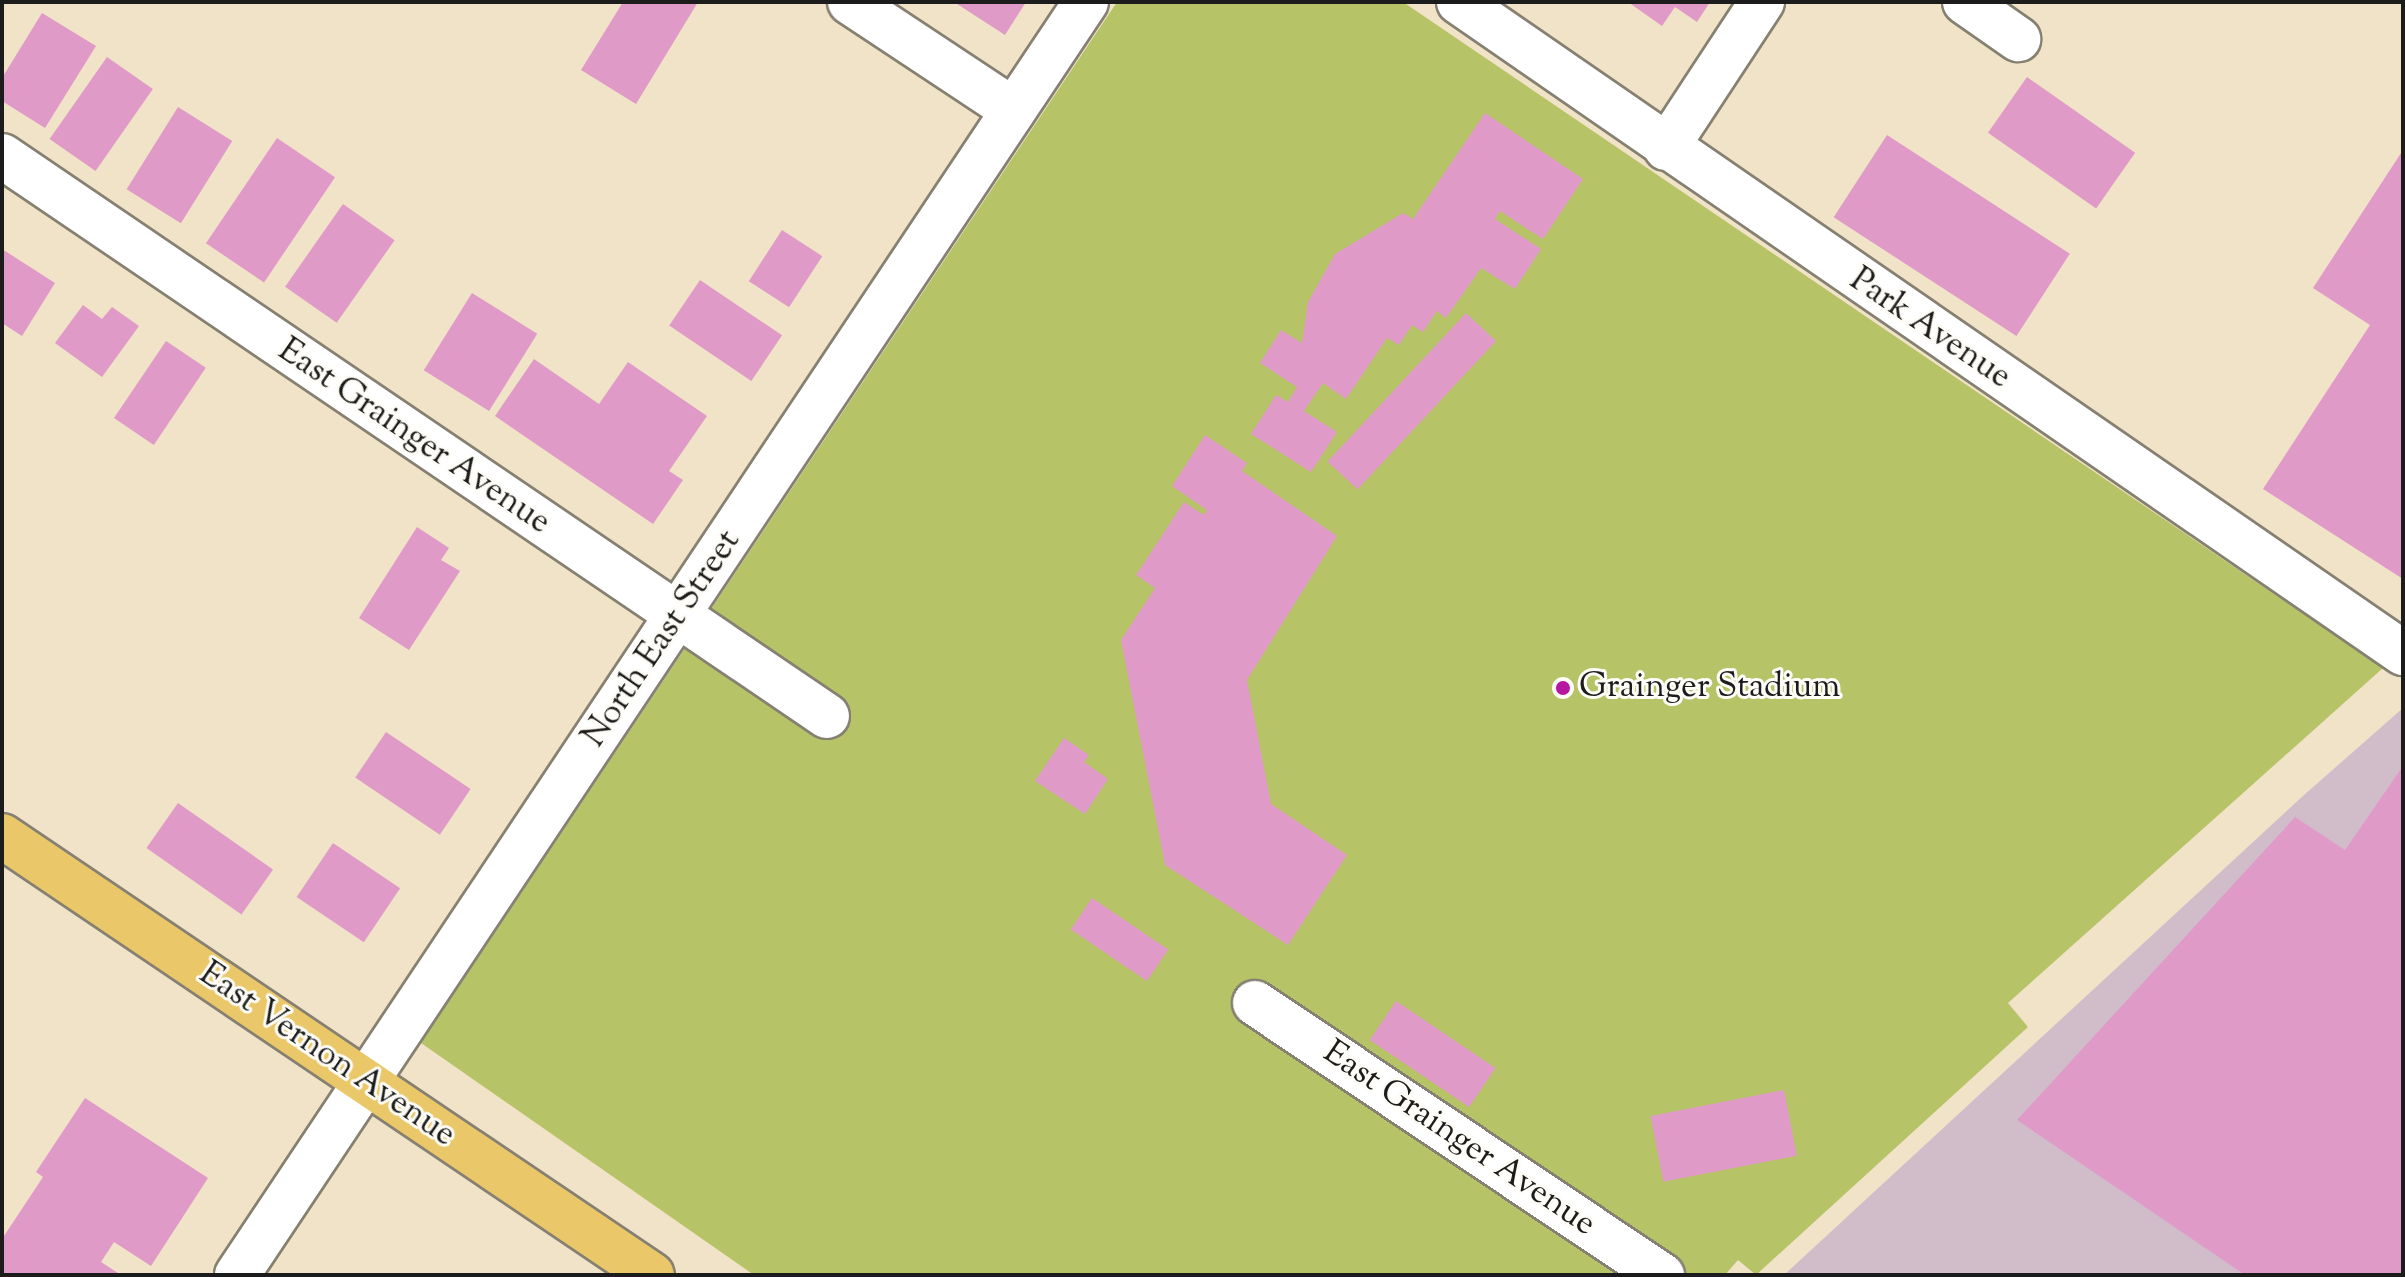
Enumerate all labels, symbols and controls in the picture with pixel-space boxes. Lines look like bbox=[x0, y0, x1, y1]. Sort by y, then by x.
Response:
street label: Park Avenue bbox=[1842, 260, 2018, 398]
street label: East Grainger Avenue bbox=[270, 331, 558, 543]
street label: North East Street bbox=[574, 523, 750, 755]
place label: Grainger Stadium bbox=[1579, 668, 1840, 708]
marker: Grainger Stadium bbox=[1554, 679, 1572, 697]
street label: East Vernon Avenue bbox=[191, 954, 463, 1156]
street label: East Grainger Avenue bbox=[1315, 1033, 1603, 1245]

